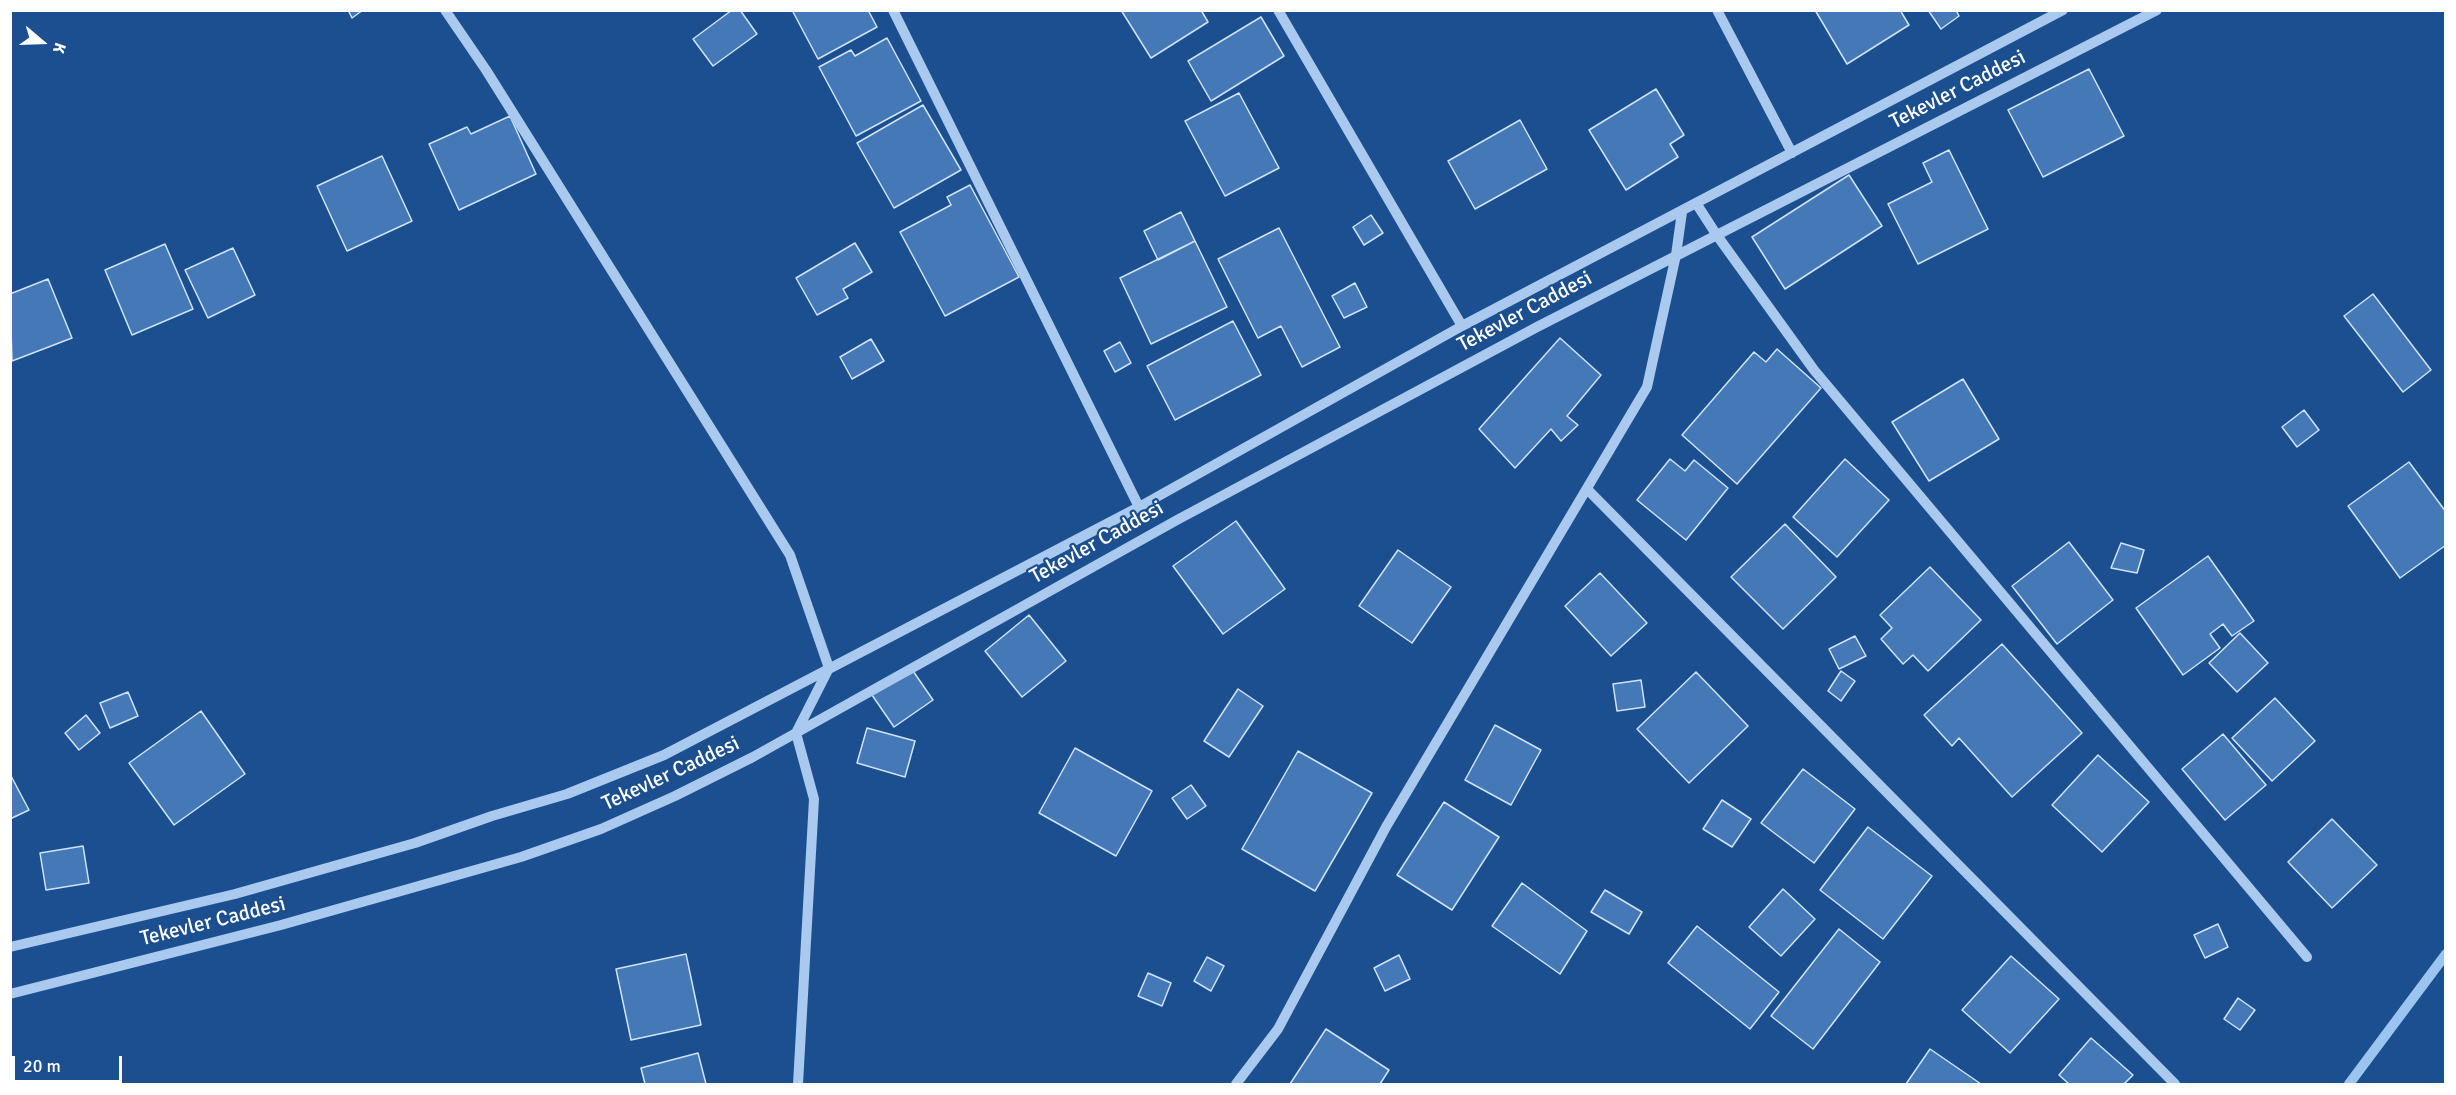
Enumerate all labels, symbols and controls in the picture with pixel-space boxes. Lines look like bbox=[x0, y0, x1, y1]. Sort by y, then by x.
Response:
north arrow bbox=[12, 12, 72, 72]
text: K bbox=[48, 40, 70, 56]
street label: Tekevler Caddesi bbox=[1886, 45, 2030, 135]
street label: Tekevler Caddesi bbox=[1453, 266, 1597, 358]
street label: Tekevler Caddesi bbox=[1026, 496, 1168, 590]
street label: Tekevler Caddesi bbox=[598, 731, 744, 817]
street label: Tekevler Caddesi bbox=[138, 892, 288, 952]
scale bar bbox=[15, 1044, 124, 1082]
text: 20 m bbox=[23, 1055, 61, 1077]

